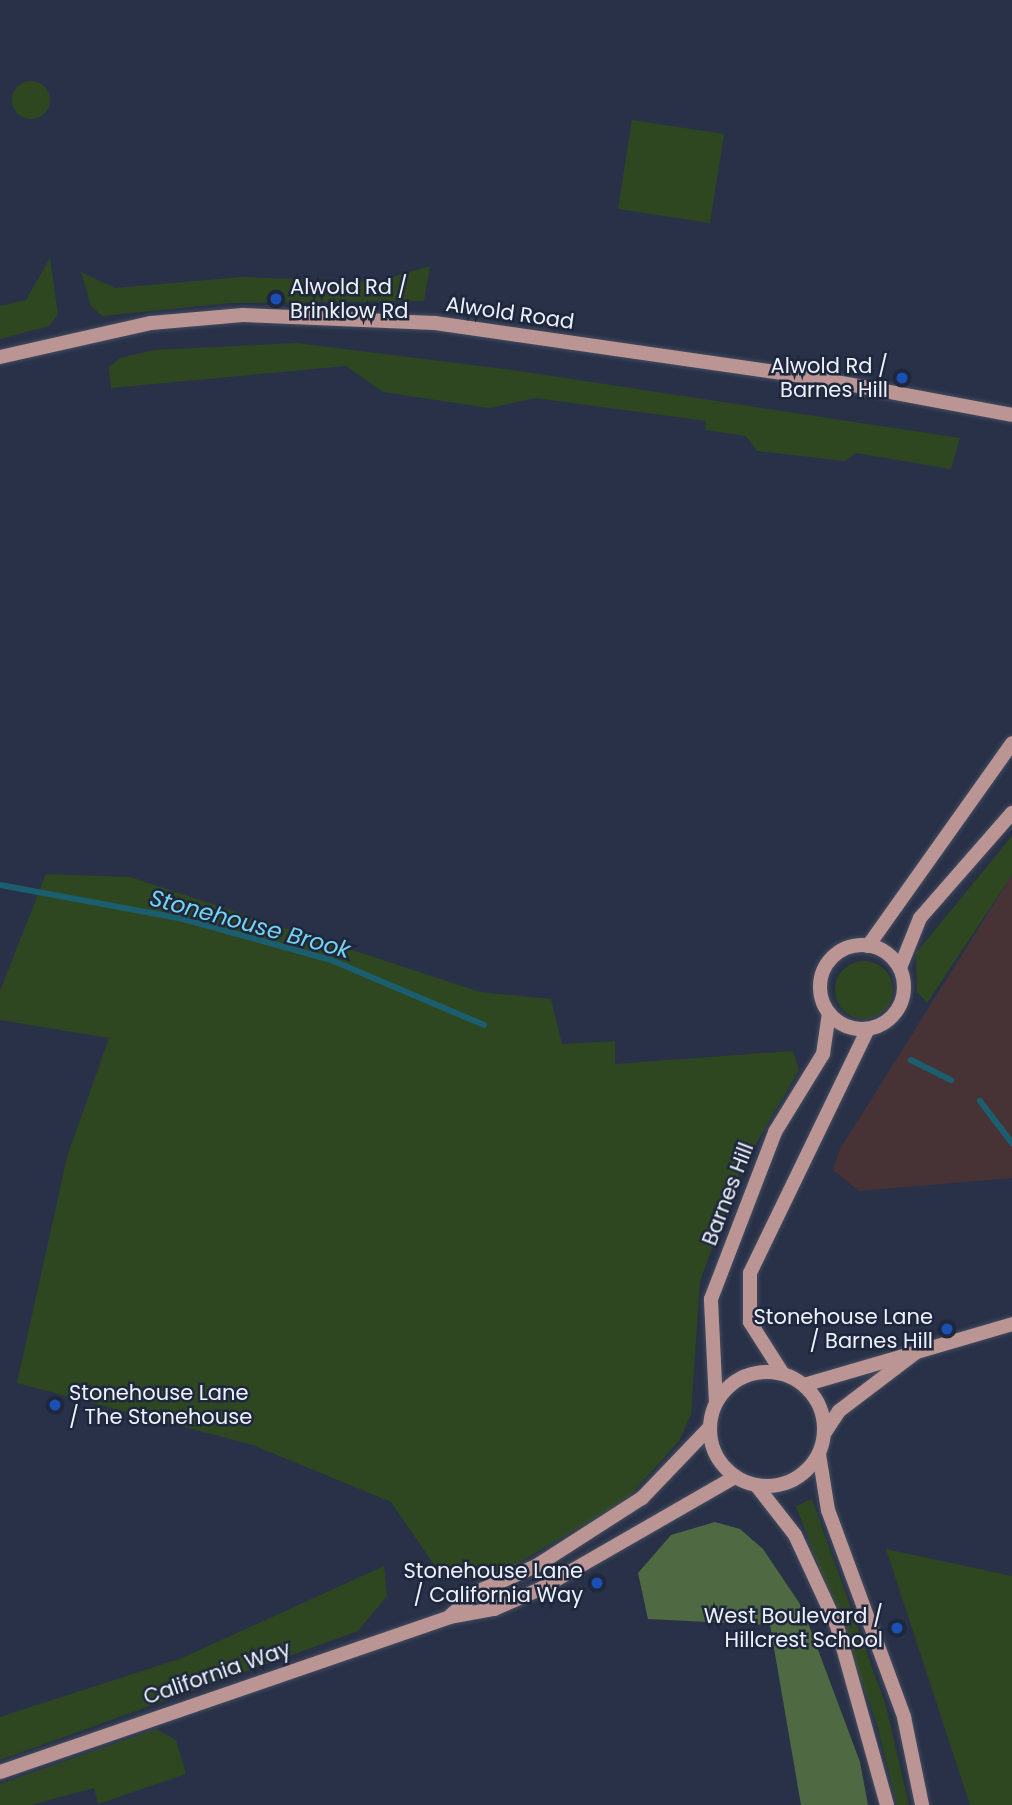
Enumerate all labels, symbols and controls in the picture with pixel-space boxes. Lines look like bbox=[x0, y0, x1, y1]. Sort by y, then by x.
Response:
place label: Alwold Rd / Brinklow Rd bbox=[290, 274, 409, 324]
marker: Alwold Rd / Brinklow Rd bbox=[268, 291, 284, 307]
street label: Alwold Road bbox=[444, 292, 576, 334]
place label: Alwold Rd / Barnes Hill bbox=[770, 353, 888, 403]
marker: Alwold Rd / Barnes Hill bbox=[894, 370, 910, 386]
water label: Stonehouse Brook bbox=[147, 884, 353, 964]
street label: Barnes Hill bbox=[697, 1139, 759, 1249]
place label: Stonehouse Lane / Barnes Hill bbox=[753, 1304, 933, 1354]
marker: Stonehouse Lane / Barnes Hill bbox=[939, 1321, 955, 1337]
place label: Stonehouse Lane / The Stonehouse bbox=[69, 1380, 252, 1430]
marker: Stonehouse Lane / The Stonehouse bbox=[47, 1397, 63, 1413]
place label: Stonehouse Lane / California Way bbox=[403, 1558, 583, 1608]
marker: Stonehouse Lane / California Way bbox=[589, 1575, 605, 1591]
place label: West Boulevard / Hillcrest School bbox=[704, 1603, 883, 1653]
marker: West Boulevard / Hillcrest School bbox=[889, 1620, 905, 1636]
street label: California Way bbox=[140, 1636, 294, 1710]

